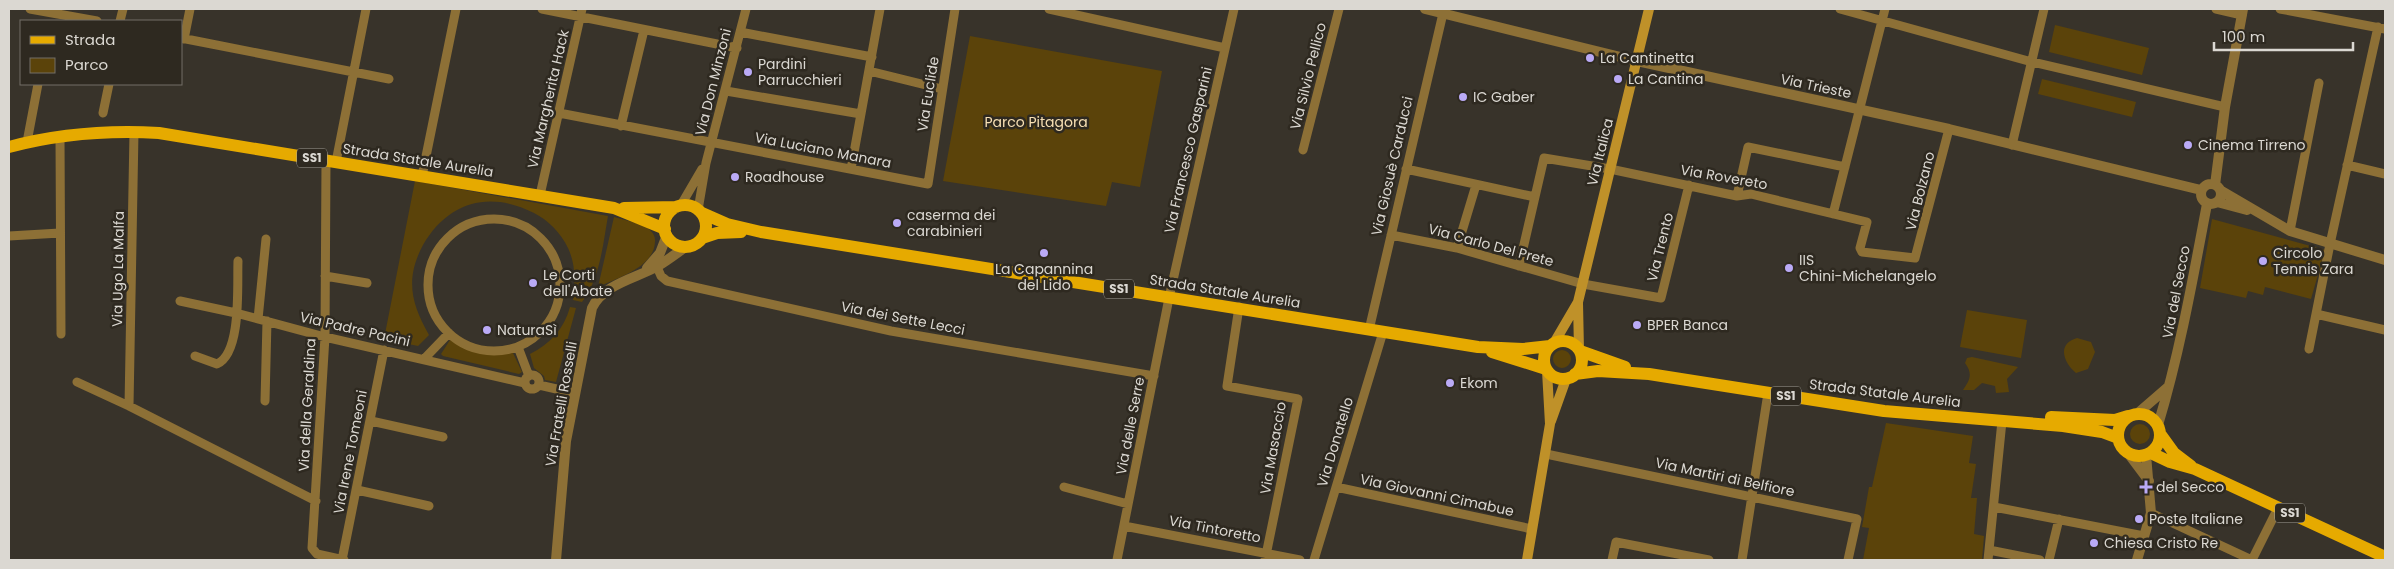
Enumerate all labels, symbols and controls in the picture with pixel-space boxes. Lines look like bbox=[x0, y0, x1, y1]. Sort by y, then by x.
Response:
legend bbox=[20, 20, 182, 85]
street label: Via Silvio Pellico bbox=[1285, 20, 1331, 132]
scale bar bbox=[2214, 20, 2353, 52]
street label: Via Don Minzoni bbox=[690, 26, 736, 138]
text: 100 m bbox=[2222, 26, 2265, 47]
street label: Via Margherita Hack bbox=[522, 27, 574, 170]
text: Strada bbox=[65, 29, 115, 50]
place label: La Cantinetta bbox=[1600, 48, 1694, 68]
marker: La Cantinetta bbox=[1584, 52, 1596, 64]
text: Parco bbox=[65, 54, 108, 75]
place label: Pardini Parrucchieri bbox=[758, 54, 842, 90]
street label: Via Euclide bbox=[912, 55, 944, 133]
street label: Via Francesco Gasparini bbox=[1159, 65, 1217, 235]
marker: Pardini Parrucchieri bbox=[742, 66, 754, 78]
place label: La Cantina bbox=[1628, 69, 1703, 89]
street label: Via Trieste bbox=[1779, 69, 1854, 103]
marker: La Cantina bbox=[1612, 73, 1624, 85]
place label: IC Gaber bbox=[1473, 87, 1535, 107]
marker: IC Gaber bbox=[1457, 91, 1469, 103]
street label: Via Giosuè Carducci bbox=[1366, 94, 1418, 238]
park label: Parco Pitagora bbox=[984, 112, 1088, 132]
street label: Via Italica bbox=[1582, 116, 1618, 188]
street label: Via Luciano Manara bbox=[753, 127, 893, 173]
place label: Cinema Tirreno bbox=[2198, 135, 2306, 155]
street label: Strada Statale Aurelia bbox=[341, 138, 495, 182]
marker: Cinema Tirreno bbox=[2182, 139, 2194, 151]
road number: SS1 bbox=[297, 148, 327, 168]
street label: Via Bolzano bbox=[1901, 149, 1939, 233]
street label: Via Rovereto bbox=[1679, 160, 1769, 195]
place label: Roadhouse bbox=[745, 167, 825, 187]
marker: Roadhouse bbox=[729, 171, 741, 183]
place label: caserma dei carabinieri bbox=[907, 205, 995, 241]
street label: Via Trento bbox=[1642, 210, 1678, 284]
street label: Via Ugo La Malfa bbox=[107, 211, 129, 327]
marker: caserma dei carabinieri bbox=[891, 217, 903, 229]
street label: Via Carlo Del Prete bbox=[1426, 219, 1556, 271]
place label: Circolo Tennis Zara bbox=[2273, 243, 2353, 279]
street label: Via del Secco bbox=[2157, 244, 2195, 340]
marker: La Capannina del Lido bbox=[1038, 247, 1050, 259]
place label: IIS Chini-Michelangelo bbox=[1799, 250, 1936, 286]
marker: Circolo Tennis Zara bbox=[2257, 255, 2269, 267]
place label: La Capannina del Lido bbox=[995, 259, 1093, 295]
marker: IIS Chini-Michelangelo bbox=[1783, 262, 1795, 274]
place label: Le Corti dell'Abate bbox=[543, 265, 613, 301]
street label: Strada Statale Aurelia bbox=[1148, 269, 1302, 313]
marker: Le Corti dell'Abate bbox=[527, 277, 539, 289]
road number: SS1 bbox=[1104, 280, 1134, 298]
street label: Via dei Sette Lecci bbox=[839, 296, 967, 340]
street label: Via Padre Pacini bbox=[298, 307, 412, 351]
place label: BPER Banca bbox=[1647, 315, 1728, 335]
marker: BPER Banca bbox=[1631, 319, 1643, 331]
place label: NaturaSì bbox=[497, 320, 557, 340]
marker: NaturaSì bbox=[481, 324, 493, 336]
street label: Via della Geraldina bbox=[294, 338, 320, 472]
street label: Via Fratelli Rosselli bbox=[540, 340, 582, 468]
place label: Ekom bbox=[1460, 373, 1498, 393]
street label: Strada Statale Aurelia bbox=[1808, 374, 1962, 412]
street label: Via delle Serre bbox=[1111, 375, 1149, 477]
marker: Ekom bbox=[1444, 377, 1456, 389]
road number: SS1 bbox=[1771, 386, 1801, 406]
street label: Via Irene Tomeoni bbox=[328, 388, 372, 516]
street label: Via Donatello bbox=[1312, 395, 1358, 489]
street label: Via Masaccio bbox=[1255, 400, 1291, 496]
street label: Via Martiri di Belfiore bbox=[1653, 452, 1797, 502]
street label: Via Giovanni Cimabue bbox=[1358, 469, 1516, 521]
place label: del Secco bbox=[2156, 477, 2224, 497]
marker: del Secco bbox=[2140, 481, 2152, 493]
road number: SS1 bbox=[2275, 503, 2305, 522]
place label: Poste Italiane bbox=[2149, 509, 2243, 529]
street label: Via Tintoretto bbox=[1167, 510, 1263, 548]
marker: Poste Italiane bbox=[2133, 513, 2145, 525]
place label: Chiesa Cristo Re bbox=[2104, 533, 2218, 553]
marker: Chiesa Cristo Re bbox=[2088, 537, 2100, 549]

